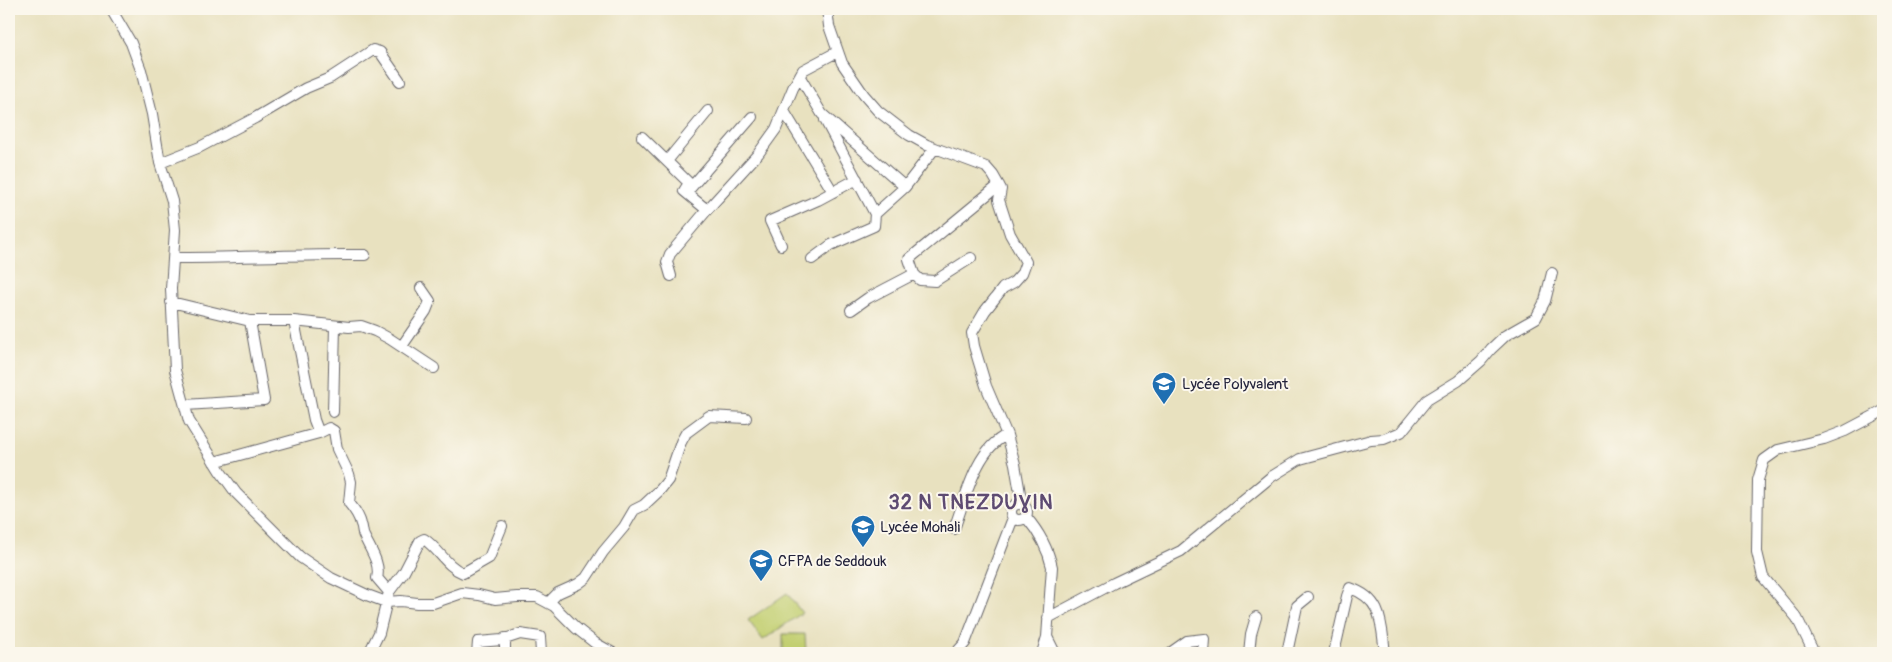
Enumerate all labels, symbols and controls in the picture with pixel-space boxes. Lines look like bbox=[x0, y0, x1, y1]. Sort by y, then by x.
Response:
school or university icon: Lycée Polyvalent bbox=[1151, 371, 1177, 405]
place label: Lycée Polyvalent bbox=[1182, 375, 1289, 394]
district label: 32 N TNEZDUƔIN bbox=[889, 490, 1053, 515]
school or university icon: Lycée Mohali bbox=[850, 514, 876, 548]
place label: Lycée Mohali bbox=[880, 518, 961, 537]
school or university icon: CFPA de Seddouk bbox=[748, 548, 774, 582]
place label: CFPA de Seddouk bbox=[778, 552, 887, 571]

